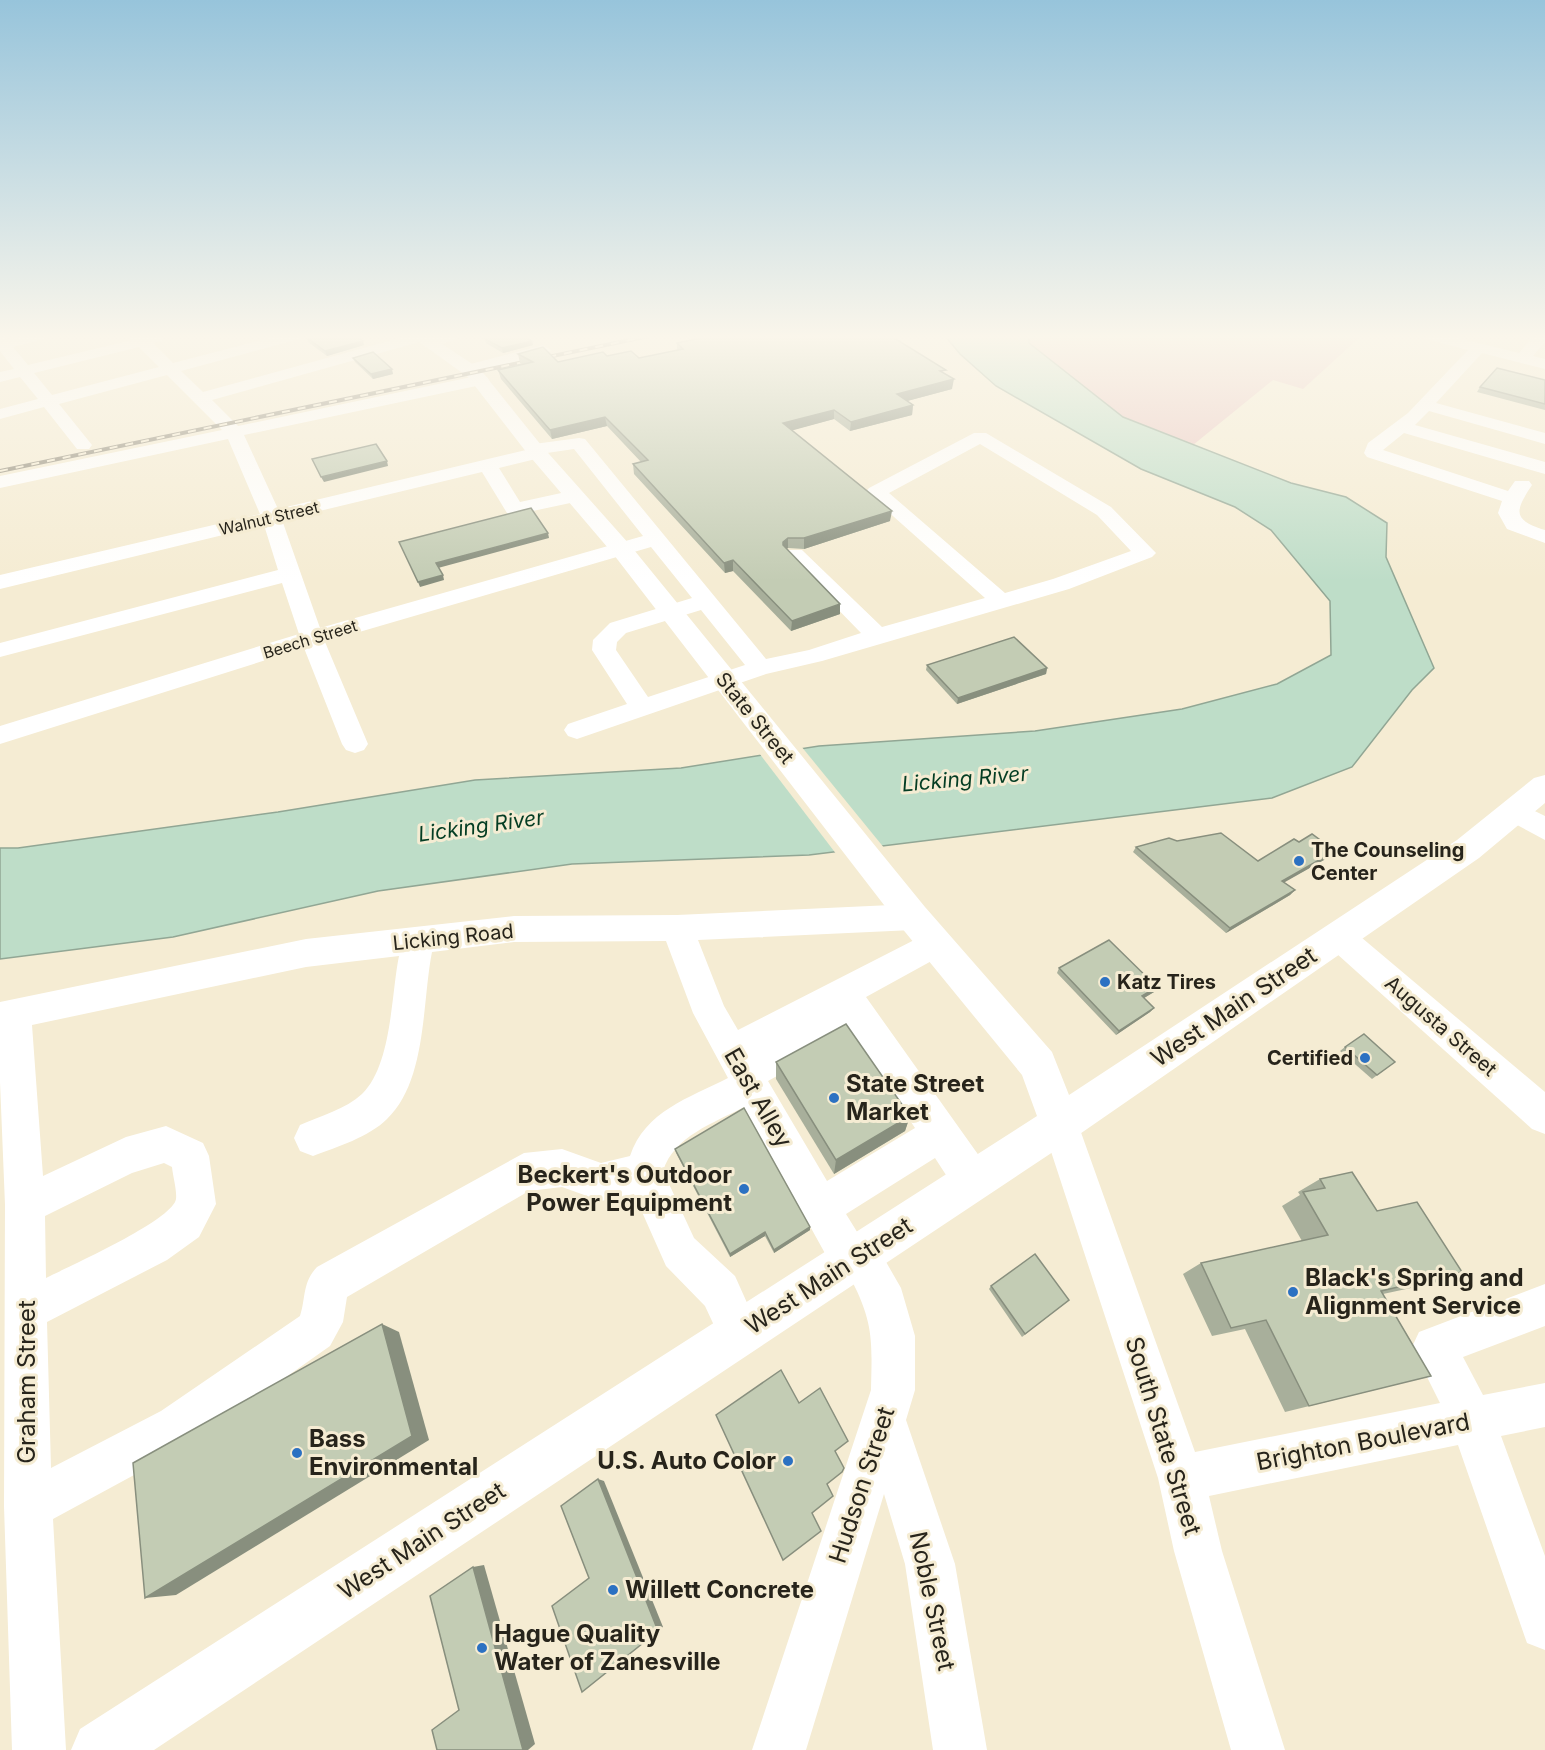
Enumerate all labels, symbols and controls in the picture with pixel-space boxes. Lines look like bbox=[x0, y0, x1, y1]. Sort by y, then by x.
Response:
street label: Walnut Street bbox=[217, 497, 321, 539]
street label: Beech Street bbox=[261, 615, 359, 663]
street label: State Street bbox=[711, 667, 799, 769]
water label: Licking River bbox=[901, 760, 1030, 796]
water label: Licking River bbox=[416, 804, 547, 847]
place label: The Counseling Center bbox=[1311, 838, 1464, 885]
marker: The Counseling Center bbox=[1292, 854, 1306, 868]
street label: Licking Road bbox=[391, 919, 515, 955]
street label: West Main Street bbox=[1145, 940, 1322, 1073]
place label: Katz Tires bbox=[1117, 970, 1216, 994]
street label: Augusta Street bbox=[1380, 971, 1502, 1081]
marker: Katz Tires bbox=[1098, 975, 1112, 989]
street label: East Alley bbox=[718, 1043, 799, 1153]
place label: Certified bbox=[1267, 1046, 1353, 1070]
marker: Certified bbox=[1358, 1051, 1372, 1065]
place label: State Street Market bbox=[846, 1069, 984, 1126]
marker: State Street Market bbox=[827, 1091, 841, 1105]
place label: Beckert's Outdoor Power Equipment bbox=[518, 1160, 732, 1217]
marker: Beckert's Outdoor Power Equipment bbox=[737, 1182, 751, 1196]
street label: West Main Street bbox=[740, 1211, 918, 1340]
place label: Black's Spring and Alignment Service bbox=[1305, 1263, 1524, 1320]
marker: Black's Spring and Alignment Service bbox=[1286, 1285, 1300, 1299]
street label: Graham Street bbox=[12, 1300, 41, 1464]
street label: South State Street bbox=[1120, 1333, 1207, 1539]
street label: Hudson Street bbox=[823, 1403, 900, 1567]
street label: Brighton Boulevard bbox=[1254, 1407, 1472, 1476]
place label: Bass Environmental bbox=[309, 1424, 478, 1481]
marker: Bass Environmental bbox=[290, 1446, 304, 1460]
place label: U.S. Auto Color bbox=[597, 1446, 776, 1475]
marker: U.S. Auto Color bbox=[781, 1454, 795, 1468]
street label: West Main Street bbox=[333, 1476, 511, 1605]
street label: Noble Street bbox=[904, 1529, 961, 1673]
place label: Willett Concrete bbox=[625, 1575, 814, 1604]
marker: Willett Concrete bbox=[606, 1583, 620, 1597]
place label: Hague Quality Water of Zanesville bbox=[494, 1619, 720, 1676]
marker: Hague Quality Water of Zanesville bbox=[475, 1641, 489, 1655]

